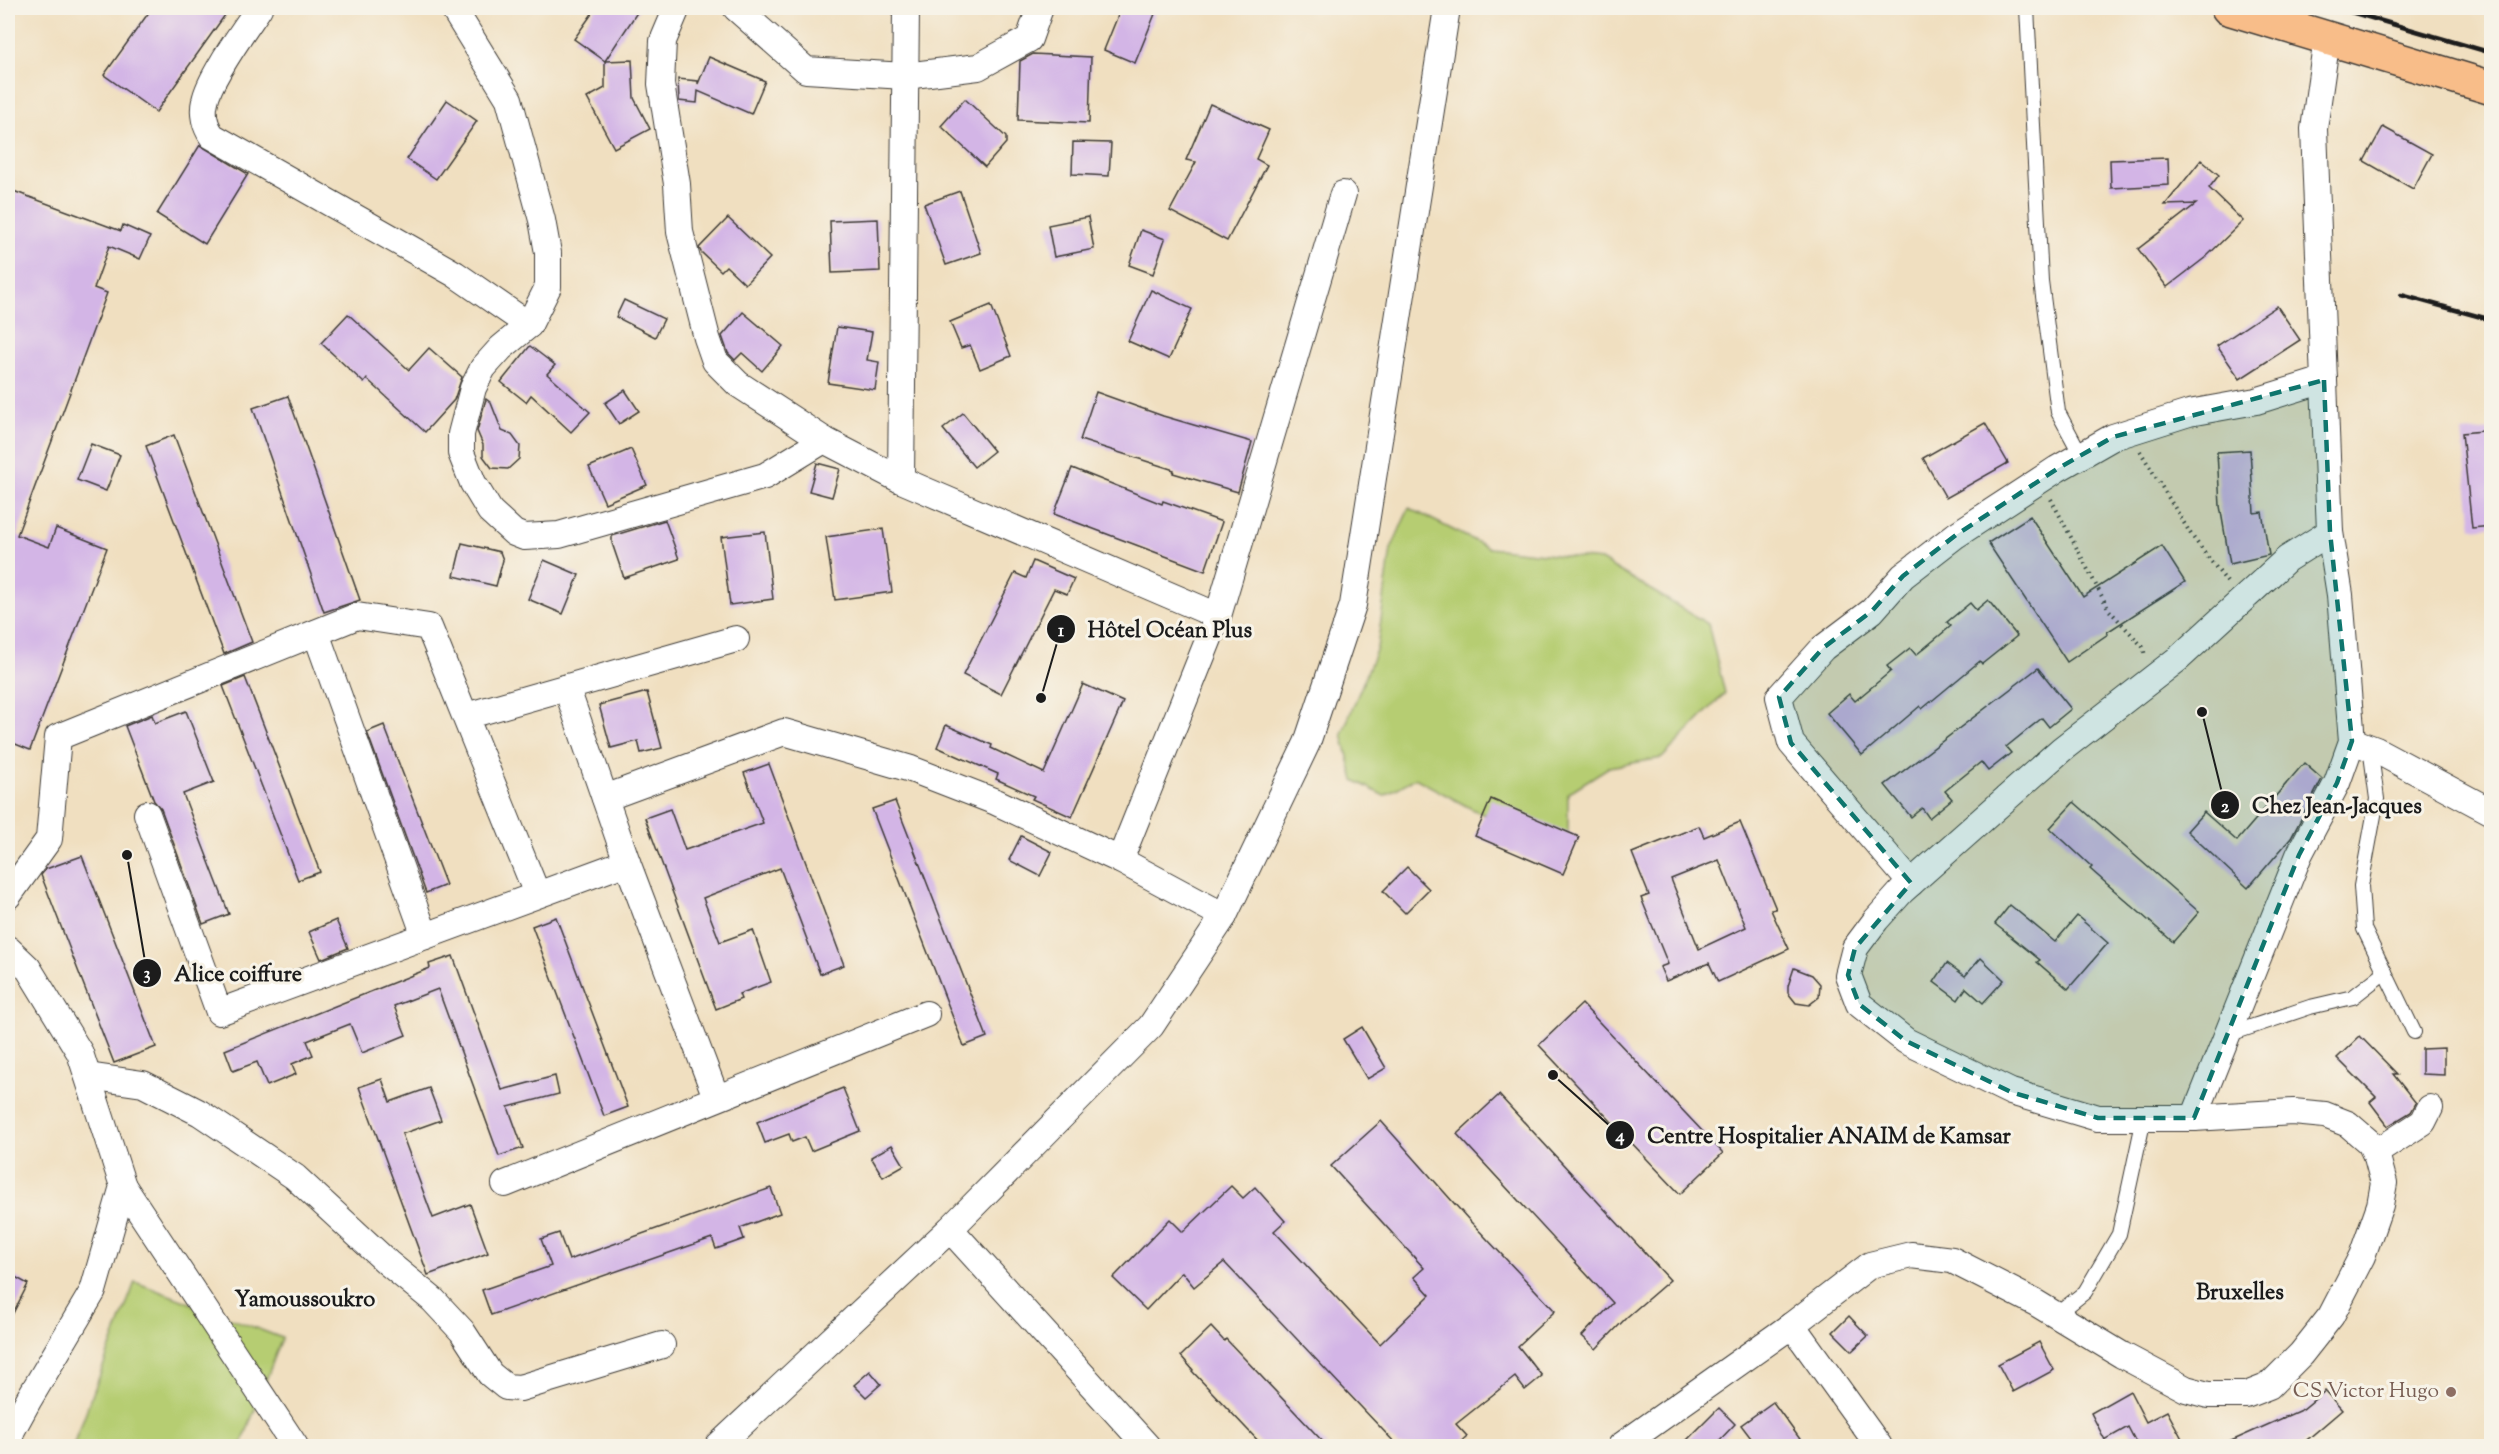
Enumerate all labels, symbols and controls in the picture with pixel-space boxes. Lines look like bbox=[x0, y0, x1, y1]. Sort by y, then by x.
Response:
callout: Hôtel Océan Plus bbox=[1046, 609, 1264, 649]
text: Hôtel Océan Plus bbox=[1088, 616, 1252, 648]
text: 1 bbox=[1058, 619, 1065, 645]
callout: Chez Jean-Jacques bbox=[2210, 785, 2434, 825]
text: Chez Jean-Jacques bbox=[2252, 792, 2422, 824]
text: 2 bbox=[2221, 795, 2230, 821]
callout: Alice coiffure bbox=[132, 953, 314, 993]
text: Alice coiffure bbox=[174, 960, 302, 992]
text: 3 bbox=[143, 962, 151, 988]
callout: Centre Hospitalier ANAIM de Kamsar bbox=[1605, 1115, 2023, 1155]
text: Centre Hospitalier ANAIM de Kamsar bbox=[1647, 1122, 2012, 1154]
text: 4 bbox=[1614, 1124, 1625, 1150]
district label: Bruxelles bbox=[2196, 1278, 2284, 1310]
district label: Yamoussoukro bbox=[235, 1285, 375, 1317]
place label: CS Victor Hugo bbox=[2293, 1377, 2439, 1407]
marker: CS Victor Hugo bbox=[2444, 1385, 2458, 1399]

